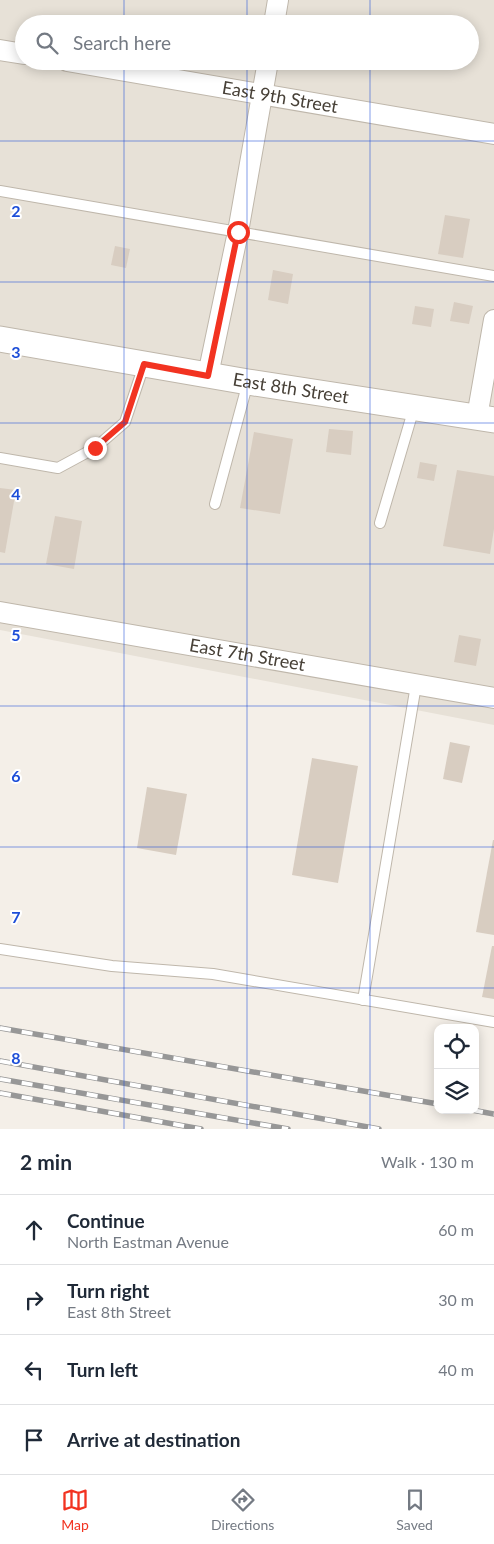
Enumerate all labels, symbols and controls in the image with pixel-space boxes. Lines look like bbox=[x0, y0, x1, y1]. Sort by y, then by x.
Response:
search box bbox=[15, 15, 479, 70]
icon: search bbox=[33, 29, 61, 57]
text: Search here bbox=[73, 31, 171, 54]
street label: East 9th Street bbox=[221, 76, 340, 117]
text: 2 bbox=[11, 201, 21, 220]
route start bbox=[227, 221, 250, 244]
text: 3 bbox=[11, 342, 21, 361]
street label: East 8th Street bbox=[231, 368, 351, 408]
route end bbox=[84, 437, 107, 460]
text: 4 bbox=[11, 484, 21, 503]
text: 5 bbox=[11, 625, 21, 644]
street label: East 7th Street bbox=[188, 633, 308, 675]
text: 6 bbox=[11, 766, 21, 785]
text: 7 bbox=[11, 907, 21, 926]
map controls bbox=[434, 1024, 479, 1114]
button: locate bbox=[434, 1024, 479, 1069]
text: 8 bbox=[11, 1048, 21, 1067]
button: layers bbox=[434, 1069, 479, 1114]
text: 2 min bbox=[20, 1149, 72, 1174]
text: Walk · 130 m bbox=[381, 1152, 474, 1171]
text: Continue bbox=[67, 1209, 145, 1232]
icon: ahead bbox=[20, 1216, 48, 1244]
text: 60 m bbox=[438, 1220, 474, 1239]
text: North Eastman Avenue bbox=[67, 1232, 229, 1251]
text: Turn right bbox=[67, 1279, 149, 1302]
icon: right bbox=[20, 1286, 48, 1314]
text: 30 m bbox=[438, 1290, 474, 1309]
text: East 8th Street bbox=[67, 1302, 171, 1321]
icon: left bbox=[20, 1356, 48, 1384]
text: Turn left bbox=[67, 1358, 138, 1381]
text: 40 m bbox=[438, 1360, 474, 1379]
icon: arrive bbox=[20, 1426, 48, 1454]
text: Arrive at destination bbox=[67, 1428, 240, 1451]
tab: Map bbox=[61, 1486, 89, 1533]
tab: Directions bbox=[211, 1486, 274, 1533]
tab: Saved bbox=[396, 1486, 433, 1533]

